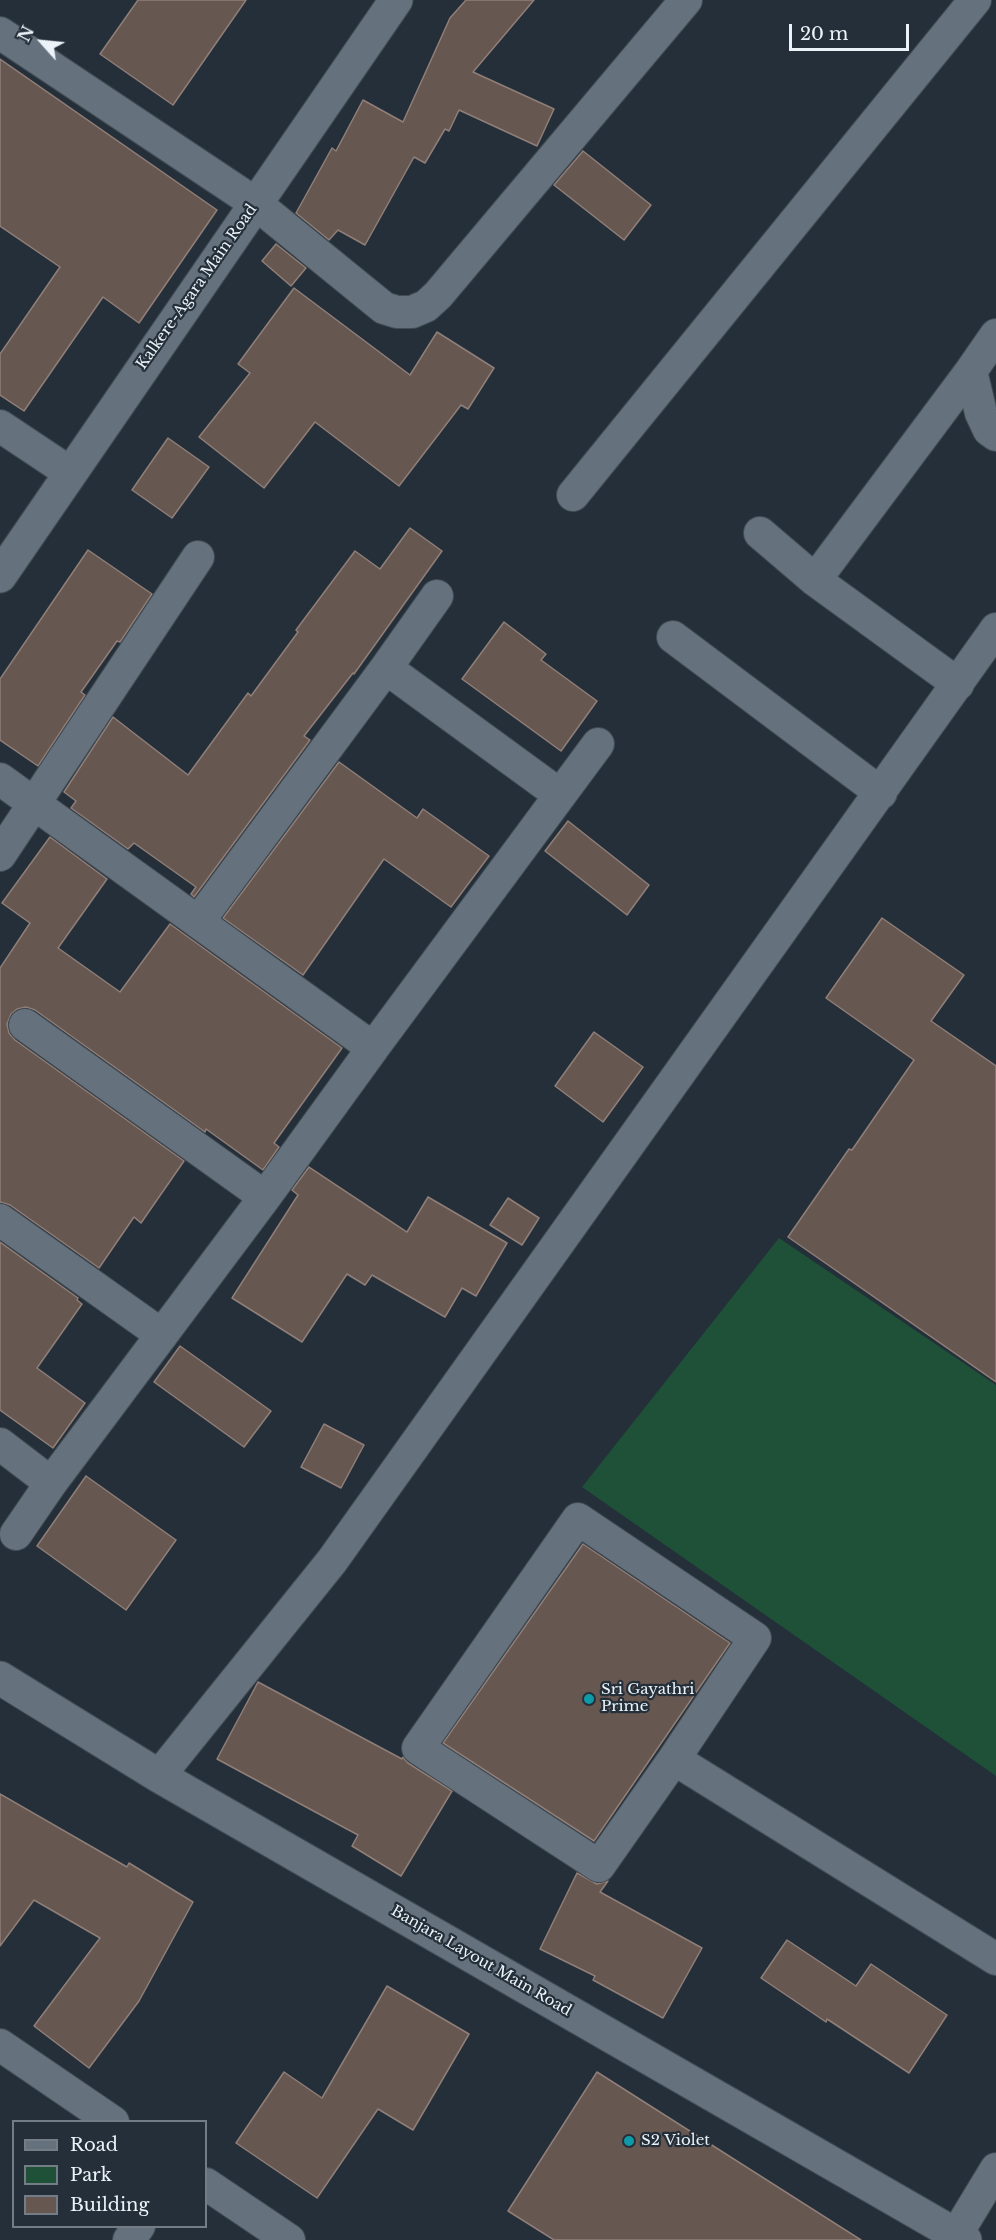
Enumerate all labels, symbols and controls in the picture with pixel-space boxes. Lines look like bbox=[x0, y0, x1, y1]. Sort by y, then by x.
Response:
north arrow bbox=[12, 12, 72, 72]
scale bar bbox=[792, 12, 912, 50]
text: N bbox=[14, 23, 38, 45]
text: 20 m bbox=[800, 23, 848, 45]
street label: Kalkere-Agara Main Road bbox=[133, 201, 261, 373]
place label: Sri Gayathri Prime bbox=[601, 1681, 694, 1716]
marker: Sri Gayathri Prime bbox=[582, 1692, 596, 1706]
street label: Banjara Layout Main Road bbox=[388, 1902, 574, 2020]
legend bbox=[12, 2120, 207, 2228]
place label: S2 Violet bbox=[641, 2132, 710, 2150]
text: Road bbox=[70, 2134, 118, 2156]
marker: S2 Violet bbox=[622, 2134, 636, 2148]
text: Park bbox=[70, 2164, 112, 2186]
text: Building bbox=[70, 2194, 149, 2216]

